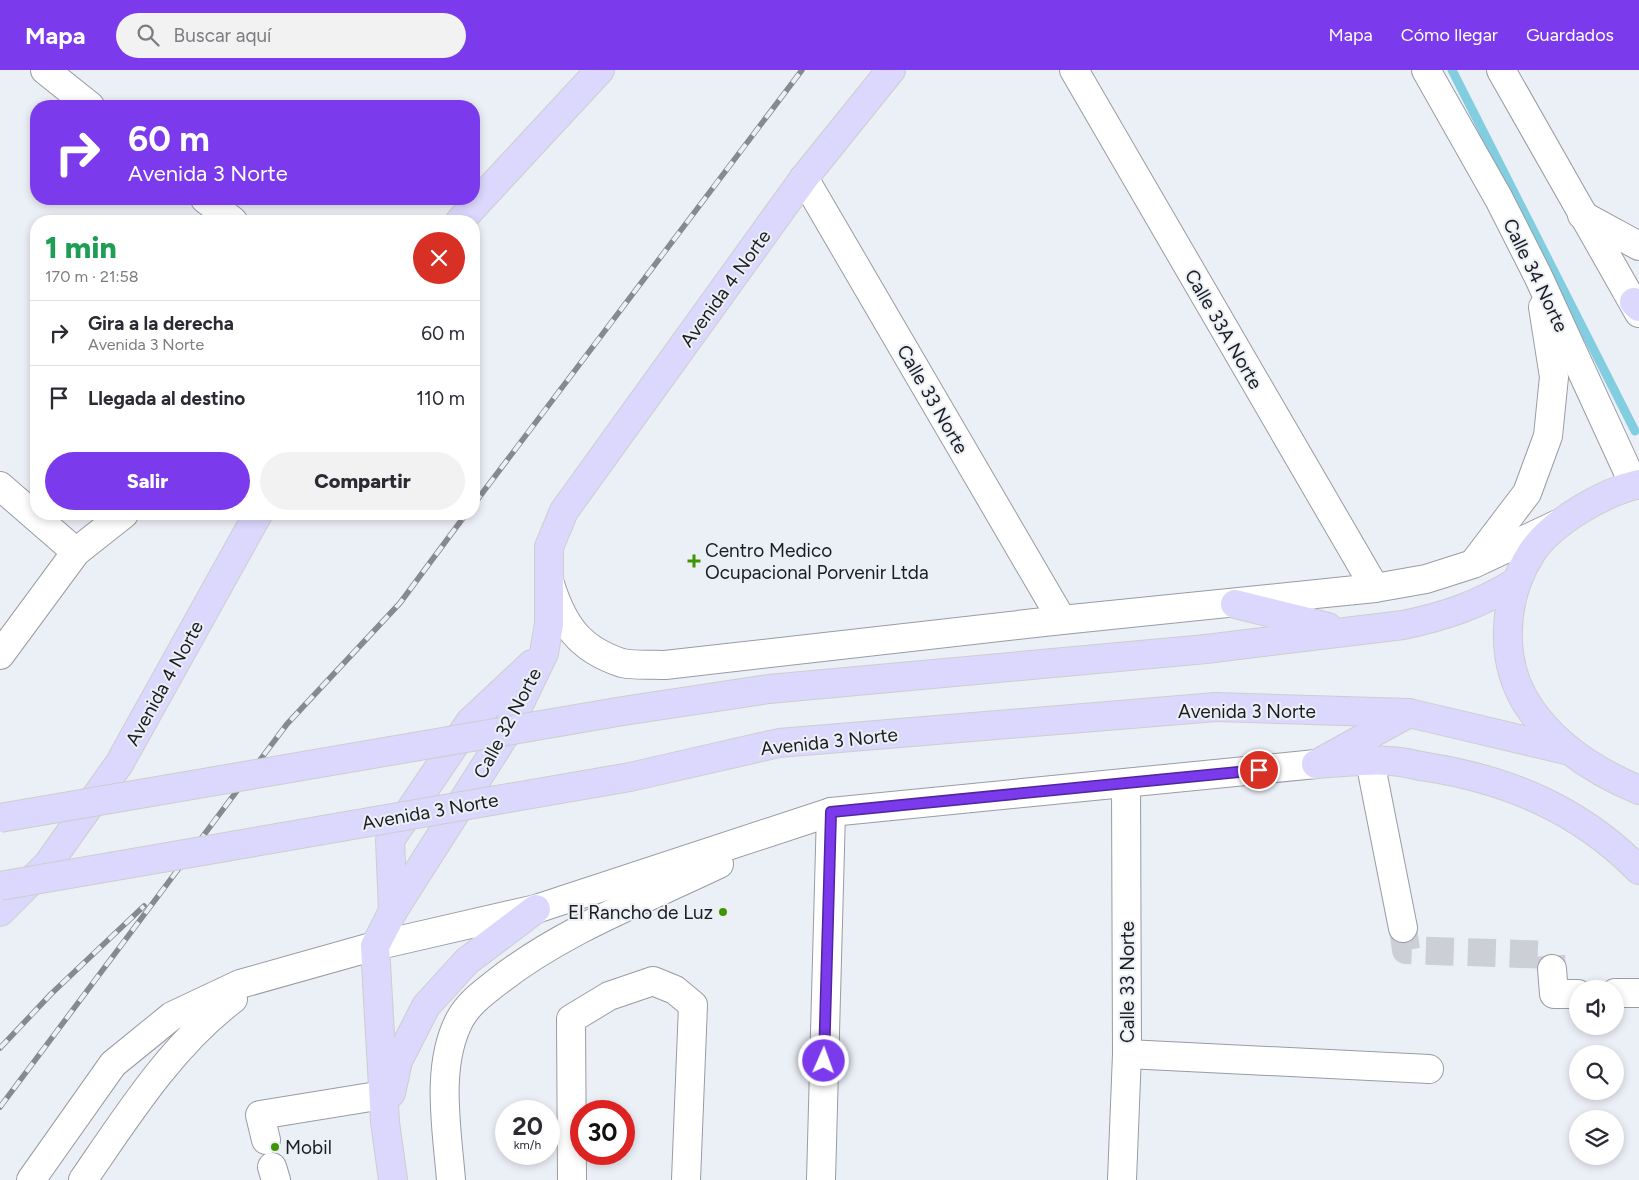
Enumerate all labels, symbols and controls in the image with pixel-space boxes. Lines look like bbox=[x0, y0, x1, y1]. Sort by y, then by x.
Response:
search box bbox=[116, 13, 466, 58]
text: Mapa bbox=[25, 21, 86, 50]
icon: search bbox=[134, 21, 162, 49]
text: Buscar aquí bbox=[174, 24, 271, 47]
text: Mapa bbox=[1328, 24, 1373, 46]
text: Cómo llegar bbox=[1401, 24, 1498, 46]
text: Guardados bbox=[1526, 24, 1614, 46]
text: 60 m bbox=[128, 118, 210, 160]
icon: right bbox=[45, 120, 110, 185]
text: Avenida 3 Norte bbox=[128, 160, 288, 187]
street label: Calle 34 Norte bbox=[1498, 215, 1573, 336]
street label: Avenida 4 Norte bbox=[675, 225, 776, 351]
text: 1 min bbox=[45, 229, 117, 266]
button: close bbox=[413, 232, 465, 284]
street label: Calle 33A Norte bbox=[1180, 265, 1267, 393]
text: 170 m · 21:58 bbox=[45, 267, 139, 286]
text: Gira a la derecha bbox=[88, 312, 234, 335]
icon: right bbox=[45, 319, 73, 347]
text: 60 m bbox=[421, 322, 465, 345]
text: Avenida 3 Norte bbox=[88, 335, 204, 354]
street label: Calle 33 Norte bbox=[892, 341, 973, 458]
icon: arrive bbox=[45, 384, 73, 412]
text: Llegada al destino bbox=[88, 387, 245, 410]
text: 110 m bbox=[416, 387, 465, 410]
button: Salir bbox=[45, 452, 250, 510]
button: Compartir bbox=[260, 452, 465, 510]
place label: Centro Medico Ocupacional Porvenir Ltda bbox=[705, 539, 929, 584]
marker: Centro Medico Ocupacional Porvenir Ltda bbox=[687, 554, 701, 568]
street label: Avenida 4 Norte bbox=[121, 617, 208, 750]
street label: Calle 32 Norte bbox=[469, 664, 546, 783]
street label: Avenida 3 Norte bbox=[1178, 700, 1316, 723]
street label: Avenida 3 Norte bbox=[759, 723, 899, 760]
pin bbox=[1238, 749, 1280, 791]
icon: arrive bbox=[1245, 756, 1273, 784]
street label: Avenida 3 Norte bbox=[360, 788, 500, 835]
place label: El Rancho de Luz bbox=[568, 901, 713, 924]
marker: El Rancho de Luz bbox=[717, 906, 729, 918]
street label: Calle 33 Norte bbox=[1116, 921, 1139, 1043]
map controls bbox=[1569, 980, 1624, 1165]
button: sound bbox=[1569, 980, 1624, 1035]
position arrow bbox=[797, 1034, 849, 1086]
button: search bbox=[1569, 1045, 1624, 1100]
speed limit sign: 30 bbox=[570, 1100, 635, 1165]
button: layers bbox=[1569, 1110, 1624, 1165]
text: 20 bbox=[512, 1111, 543, 1141]
place label: Mobil bbox=[285, 1136, 332, 1159]
text: km/h bbox=[514, 1138, 541, 1152]
marker: Mobil bbox=[269, 1141, 281, 1153]

